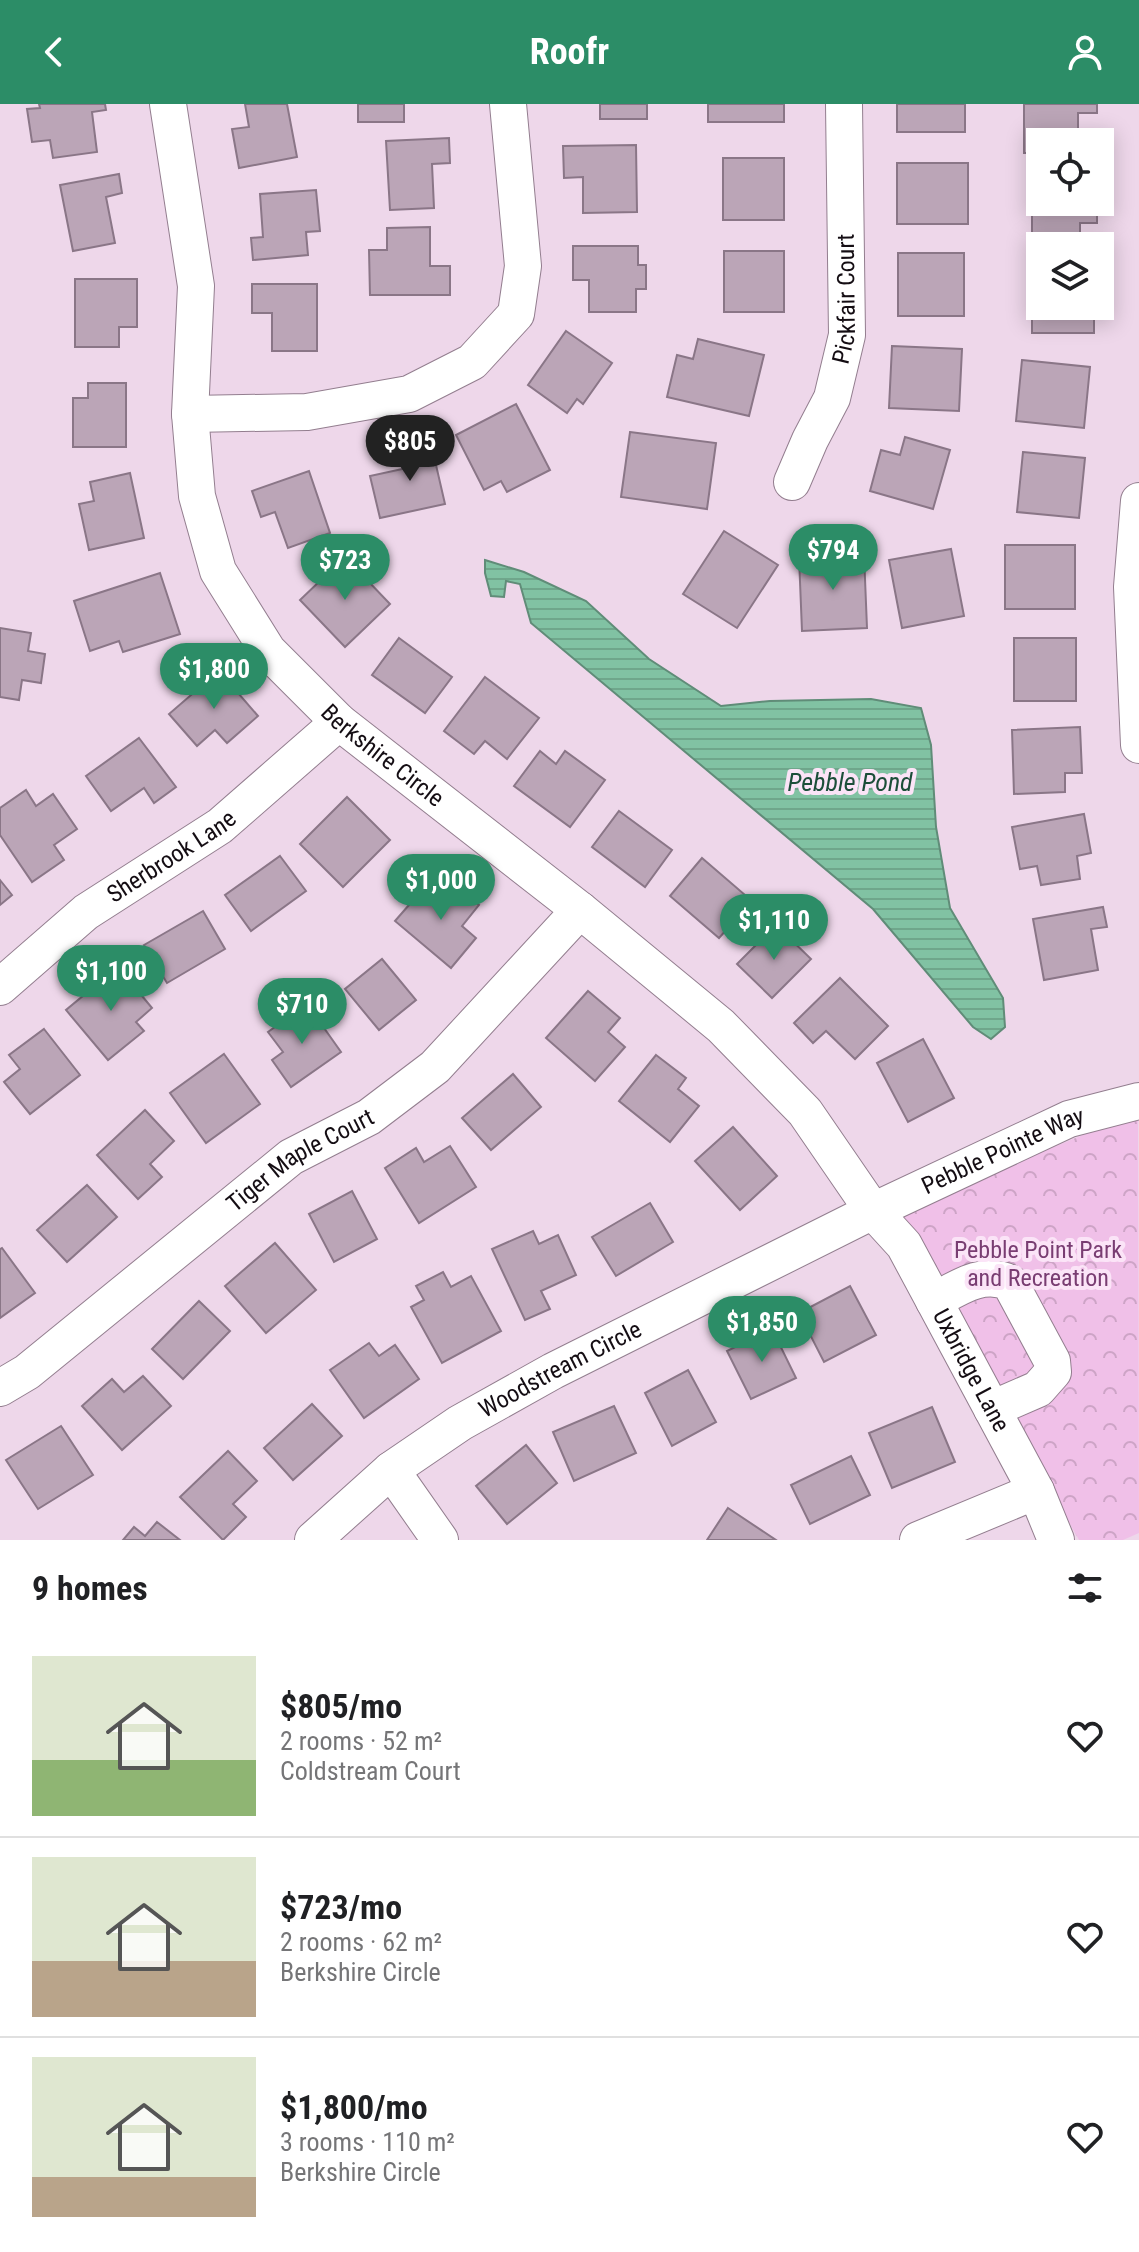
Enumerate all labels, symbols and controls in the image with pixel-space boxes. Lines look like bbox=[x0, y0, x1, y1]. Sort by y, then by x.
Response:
icon: back bbox=[32, 30, 76, 74]
icon: person bbox=[1063, 30, 1107, 74]
text: Roofr bbox=[530, 31, 609, 73]
map controls bbox=[1026, 128, 1114, 320]
button: locate bbox=[1026, 128, 1114, 216]
button: layers bbox=[1026, 232, 1114, 320]
street label: Pickfair Court bbox=[827, 233, 861, 367]
pin: $805 bbox=[363, 415, 457, 483]
text: $805 bbox=[384, 426, 436, 456]
pin: $794 bbox=[786, 524, 880, 592]
pin: $723 bbox=[298, 534, 392, 602]
text: $794 bbox=[807, 535, 859, 565]
text: $723 bbox=[319, 545, 371, 575]
pin: $1,800 bbox=[149, 643, 279, 711]
text: $1,800 bbox=[178, 654, 250, 684]
street label: Berkshire Circle bbox=[315, 698, 449, 812]
water label: Pebble Pond bbox=[787, 767, 913, 797]
street label: Sherbrook Lane bbox=[102, 805, 242, 909]
pin: $1,000 bbox=[376, 854, 506, 922]
text: $1,000 bbox=[405, 865, 477, 895]
pin: $1,110 bbox=[709, 894, 839, 962]
text: $1,110 bbox=[738, 905, 810, 935]
pin: $1,100 bbox=[46, 945, 176, 1013]
text: $1,100 bbox=[75, 956, 147, 986]
pin: $710 bbox=[255, 978, 349, 1046]
text: $710 bbox=[276, 989, 328, 1019]
street label: Pebble Pointe Way bbox=[917, 1102, 1087, 1200]
street label: Tiger Maple Court bbox=[221, 1103, 378, 1218]
park label: Pebble Point Park and Recreation bbox=[954, 1236, 1122, 1292]
pin: $1,850 bbox=[697, 1296, 827, 1364]
street label: Uxbridge Lane bbox=[927, 1304, 1015, 1436]
text: $1,850 bbox=[726, 1307, 798, 1337]
street label: Woodstream Circle bbox=[474, 1315, 646, 1424]
icon: filters bbox=[1063, 1566, 1107, 1610]
text: 9 homes bbox=[32, 1568, 148, 1608]
text: $805/mo bbox=[280, 1686, 402, 1726]
icon: home bbox=[96, 1688, 192, 1784]
icon: heart bbox=[1063, 1714, 1107, 1758]
text: 2 rooms · 52 m² bbox=[280, 1726, 442, 1756]
text: Coldstream Court bbox=[280, 1756, 461, 1786]
text: $723/mo bbox=[280, 1887, 402, 1927]
icon: home bbox=[96, 1889, 192, 1985]
icon: heart bbox=[1063, 1915, 1107, 1959]
text: 2 rooms · 62 m² bbox=[280, 1927, 442, 1957]
text: Berkshire Circle bbox=[280, 1957, 441, 1987]
text: $1,800/mo bbox=[280, 2087, 428, 2127]
icon: home bbox=[96, 2089, 192, 2185]
icon: heart bbox=[1063, 2115, 1107, 2159]
text: 3 rooms · 110 m² bbox=[280, 2127, 455, 2157]
text: Berkshire Circle bbox=[280, 2157, 441, 2187]

